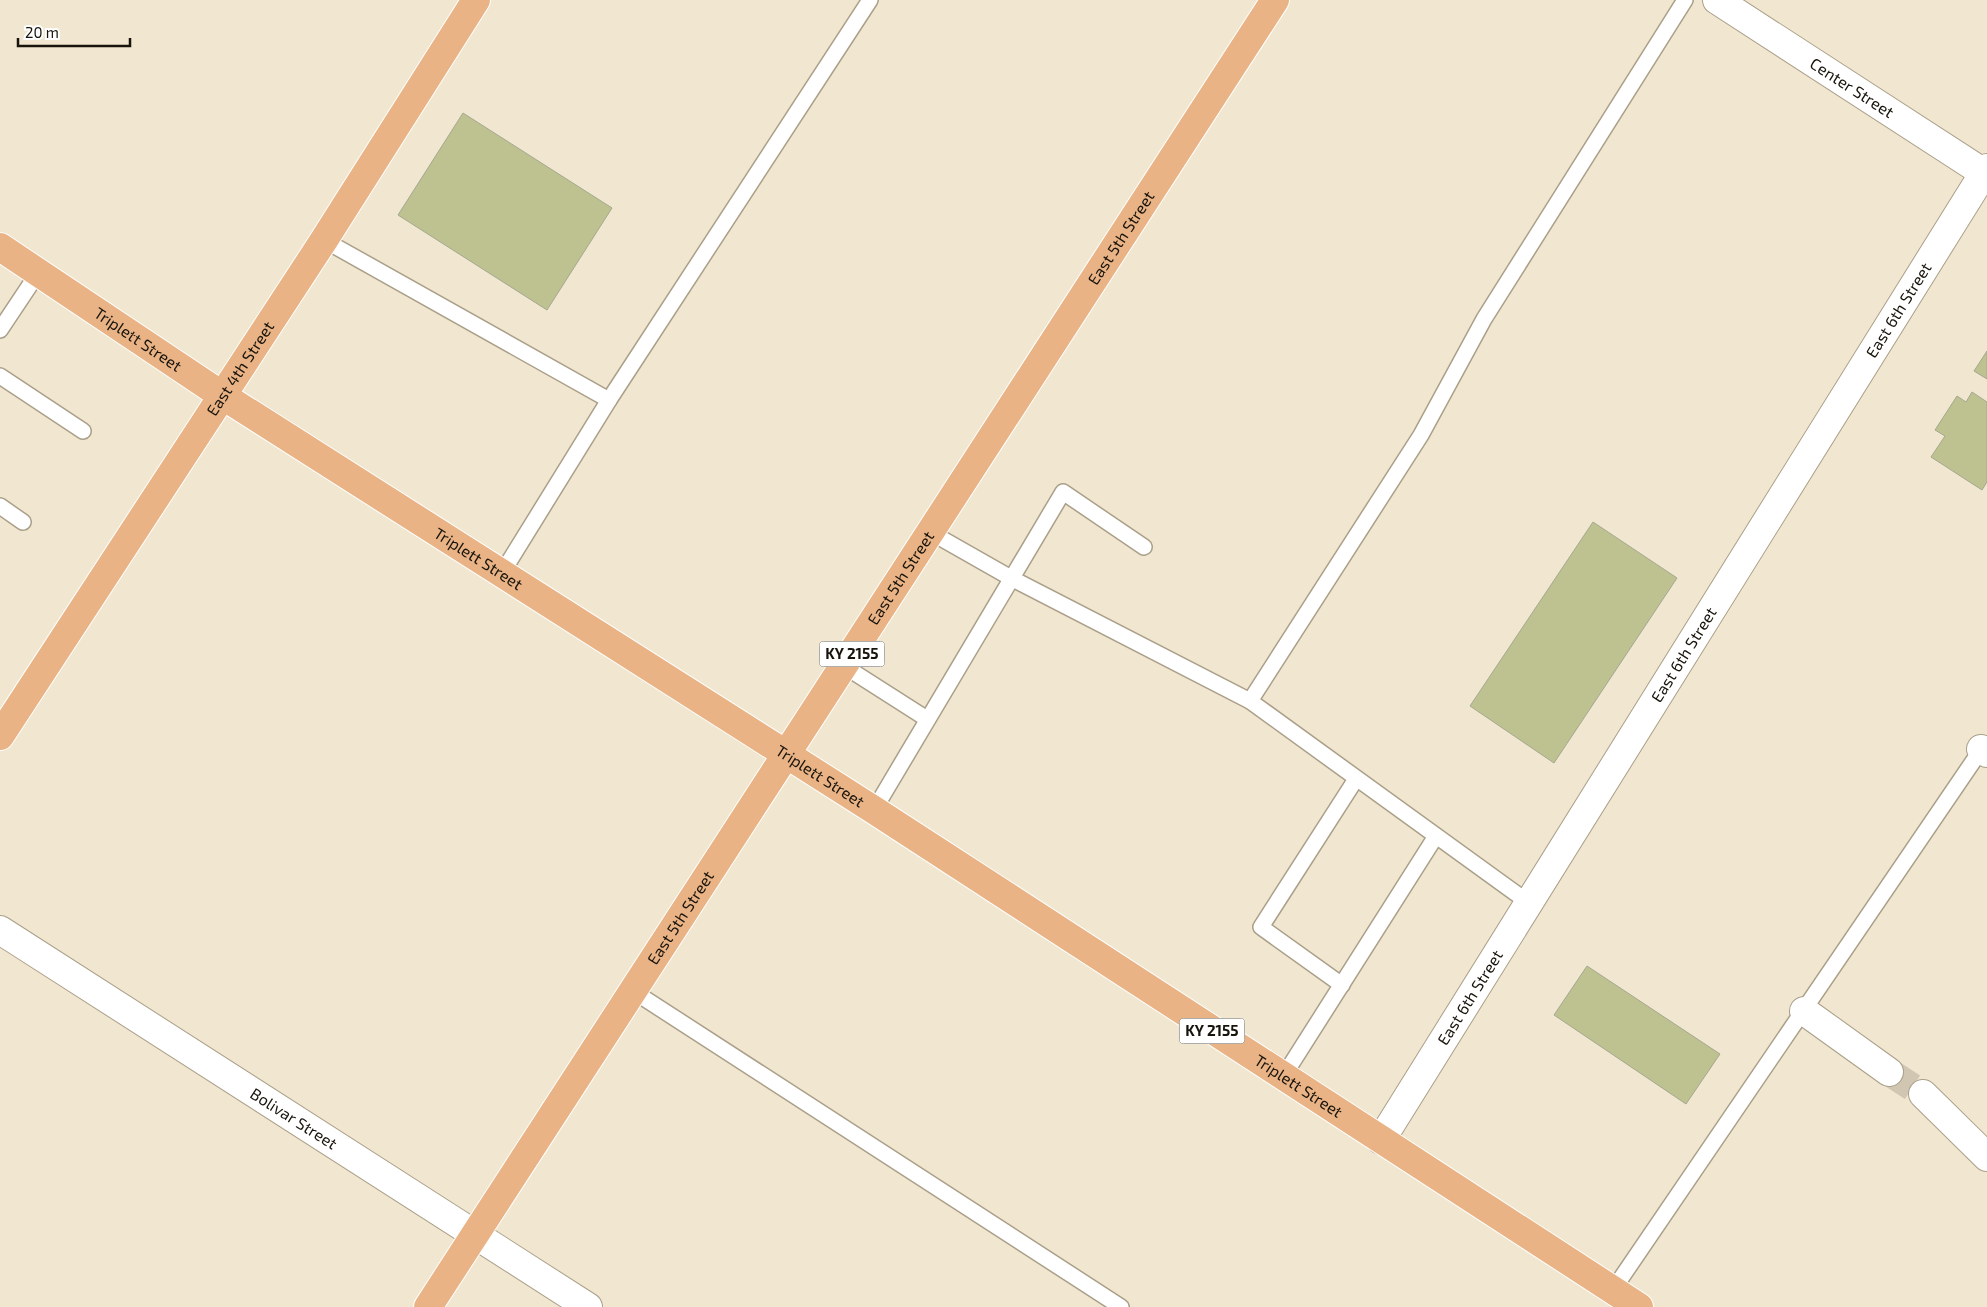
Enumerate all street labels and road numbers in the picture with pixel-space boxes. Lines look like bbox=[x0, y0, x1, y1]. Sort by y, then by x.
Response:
street label: Center Street bbox=[1807, 53, 1898, 121]
street label: East 5th Street bbox=[1083, 187, 1158, 288]
street label: East 6th Street bbox=[1861, 259, 1935, 361]
street label: Triplett Street bbox=[91, 303, 186, 375]
street label: East 4th Street bbox=[202, 317, 277, 419]
street label: Triplett Street bbox=[431, 523, 527, 593]
street label: East 5th Street bbox=[863, 527, 937, 628]
street label: East 6th Street bbox=[1646, 603, 1720, 705]
road number: KY 2155 bbox=[820, 642, 884, 666]
street label: Triplett Street bbox=[773, 740, 868, 811]
street label: East 5th Street bbox=[643, 867, 717, 968]
street label: East 6th Street bbox=[1433, 946, 1506, 1048]
road number: KY 2155 bbox=[1180, 1018, 1244, 1044]
street label: Triplett Street bbox=[1251, 1050, 1346, 1121]
street label: Bolivar Street bbox=[247, 1083, 341, 1153]

